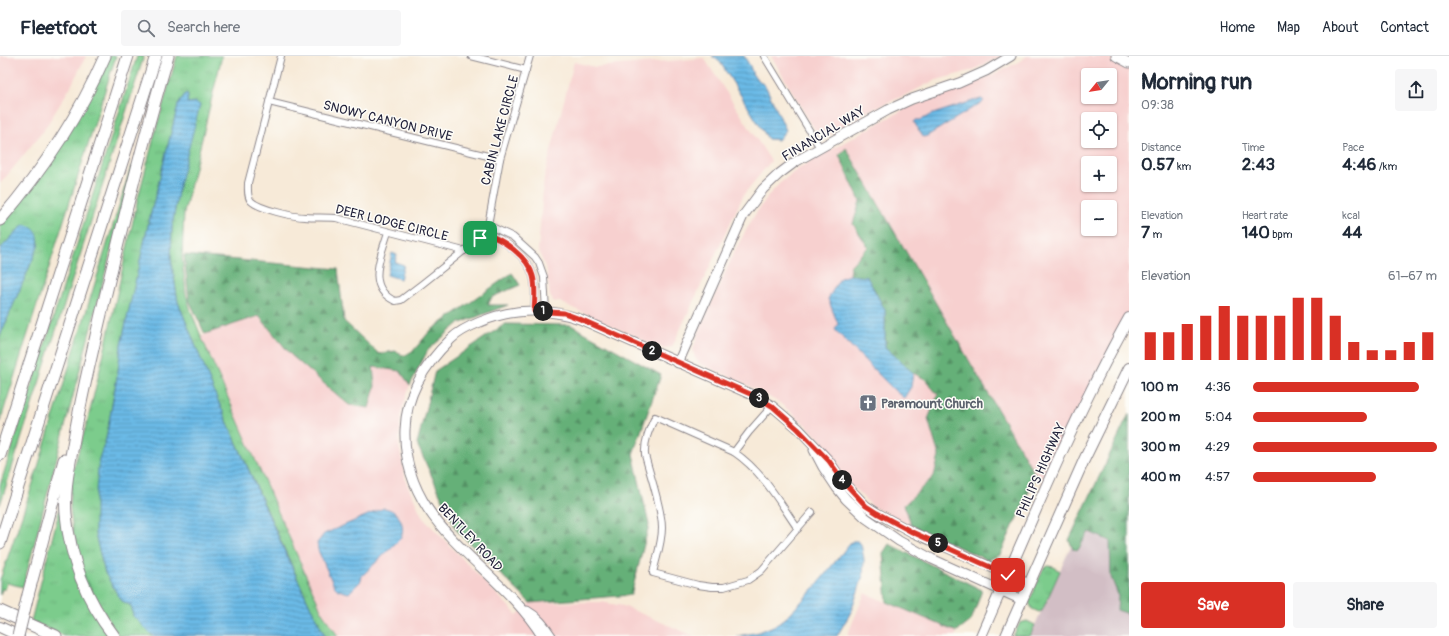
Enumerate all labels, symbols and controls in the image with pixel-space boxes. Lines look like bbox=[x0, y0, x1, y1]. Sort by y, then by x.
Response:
search box bbox=[121, 10, 401, 46]
text: Fleetfoot bbox=[20, 16, 97, 40]
icon: search bbox=[135, 17, 157, 39]
text: Search here bbox=[167, 18, 240, 37]
text: Home bbox=[1220, 19, 1255, 36]
text: Map bbox=[1277, 19, 1300, 36]
text: About bbox=[1322, 19, 1358, 36]
text: Contact bbox=[1380, 19, 1429, 36]
north arrow bbox=[1081, 68, 1117, 104]
map controls bbox=[1081, 68, 1117, 236]
text: Morning run bbox=[1141, 68, 1252, 96]
button: share bbox=[1395, 69, 1437, 111]
street label: CABIN LAKE CIRCLE bbox=[478, 73, 522, 187]
street label: SNOWY CANYON DRIVE bbox=[321, 97, 454, 145]
text: 09:38 bbox=[1141, 97, 1174, 113]
street label: FINANCIAL WAY bbox=[779, 103, 868, 165]
button: locate bbox=[1081, 112, 1117, 148]
text: Distance bbox=[1141, 141, 1181, 154]
text: Time bbox=[1242, 141, 1265, 154]
text: Pace bbox=[1342, 141, 1364, 154]
text: 0.57 bbox=[1141, 154, 1175, 175]
text: 2:43 bbox=[1242, 154, 1275, 175]
text: 4:46 bbox=[1342, 154, 1376, 175]
button: + bbox=[1081, 156, 1117, 192]
text: km bbox=[1175, 160, 1191, 173]
text: /km bbox=[1376, 160, 1397, 173]
button: − bbox=[1081, 200, 1117, 236]
street label: DEER LODGE CIRCLE bbox=[334, 201, 450, 245]
text: Elevation bbox=[1141, 209, 1183, 222]
text: Heart rate bbox=[1242, 209, 1288, 222]
text: kcal bbox=[1342, 209, 1360, 222]
pin bbox=[463, 221, 497, 255]
text: 7 bbox=[1141, 222, 1150, 243]
text: 140 bbox=[1242, 222, 1270, 243]
text: 44 bbox=[1342, 222, 1362, 243]
icon: arrive bbox=[469, 227, 491, 249]
text: m bbox=[1150, 228, 1162, 241]
text: bpm bbox=[1270, 228, 1293, 241]
text: Elevation bbox=[1141, 268, 1191, 284]
text: 61–67 m bbox=[1388, 268, 1437, 284]
pin: 1 bbox=[533, 301, 553, 321]
text: 1 bbox=[541, 304, 545, 317]
pin: 2 bbox=[642, 341, 662, 361]
text: 2 bbox=[649, 344, 655, 357]
text: 100 m bbox=[1141, 379, 1178, 395]
text: 4:36 bbox=[1205, 379, 1231, 395]
pin: 3 bbox=[749, 388, 769, 408]
text: 3 bbox=[756, 391, 762, 404]
church icon: Paramount Church bbox=[858, 393, 878, 413]
place label: Paramount Church bbox=[881, 396, 983, 412]
text: 200 m bbox=[1141, 409, 1180, 425]
text: 5:04 bbox=[1205, 409, 1232, 425]
street label: PHILIPS HIGHWAY bbox=[1013, 420, 1069, 520]
text: 300 m bbox=[1141, 439, 1180, 455]
text: 4:29 bbox=[1205, 439, 1230, 455]
text: 400 m bbox=[1141, 469, 1181, 485]
text: 4:57 bbox=[1205, 469, 1230, 485]
pin: 4 bbox=[832, 470, 852, 490]
text: 4 bbox=[839, 473, 845, 486]
street label: BENTLEY ROAD bbox=[435, 500, 506, 575]
pin: 5 bbox=[928, 533, 948, 553]
text: 5 bbox=[935, 536, 941, 549]
pin bbox=[991, 558, 1025, 592]
icon: check bbox=[997, 564, 1019, 586]
button: Save bbox=[1141, 582, 1285, 628]
button: Share bbox=[1293, 582, 1437, 628]

